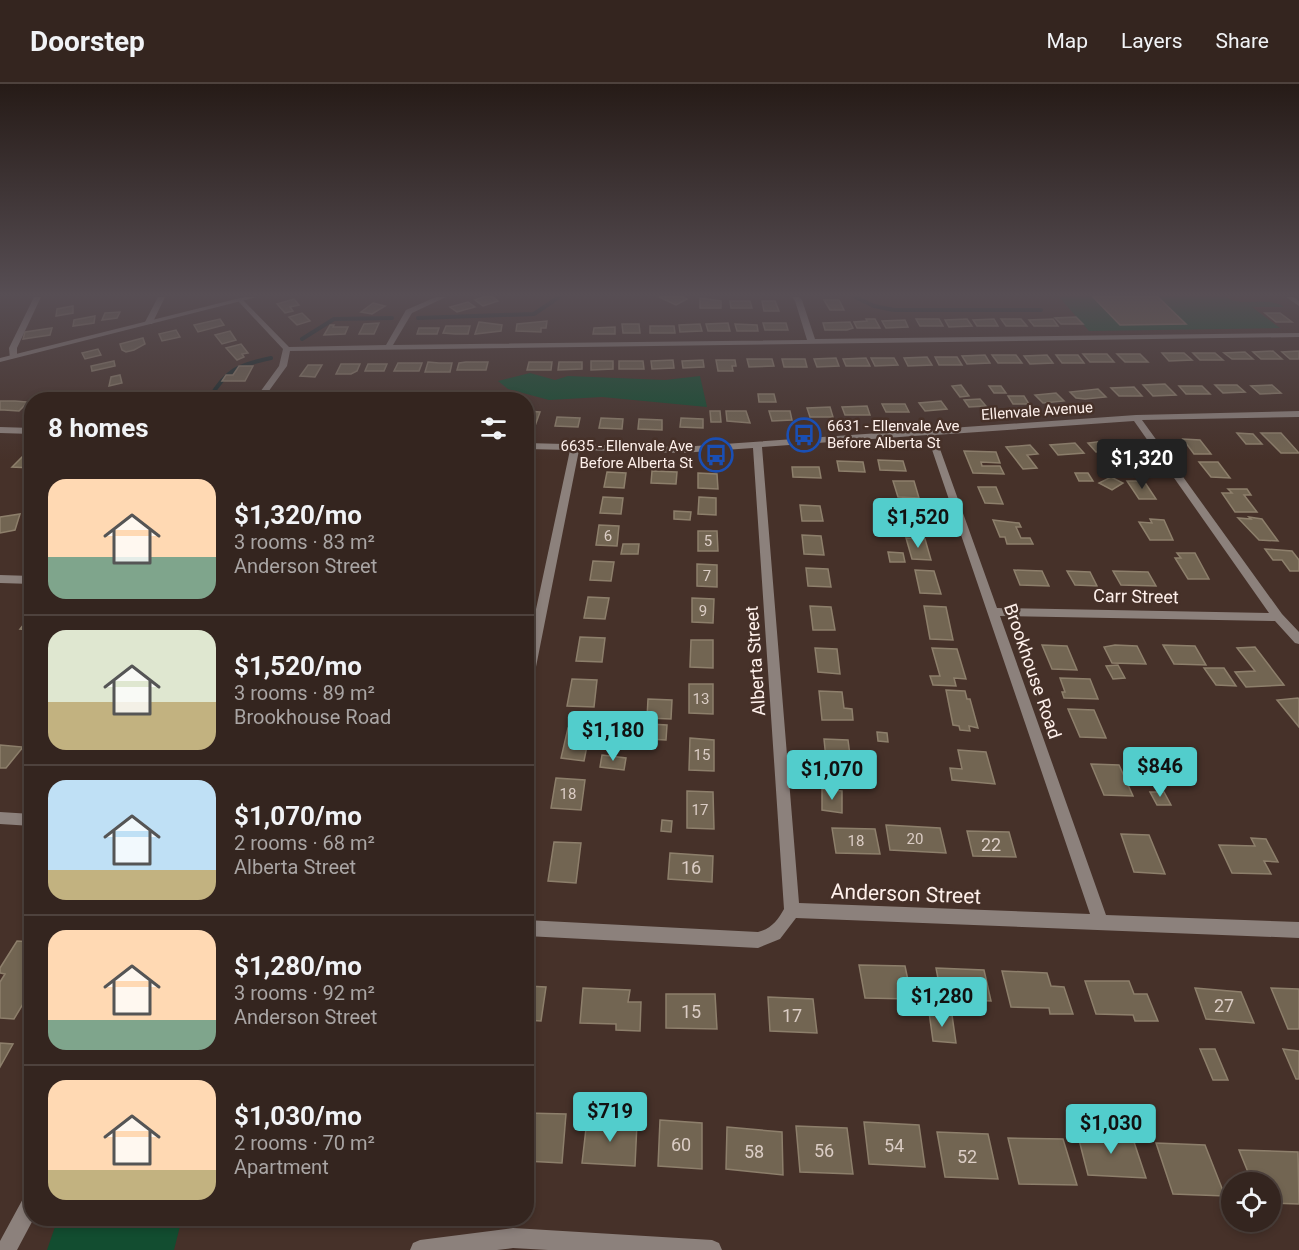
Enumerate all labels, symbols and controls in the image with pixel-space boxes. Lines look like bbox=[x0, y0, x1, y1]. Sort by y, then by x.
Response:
text: Doorstep bbox=[30, 25, 145, 58]
text: Map bbox=[1046, 29, 1088, 53]
text: Layers bbox=[1121, 29, 1182, 53]
text: Share bbox=[1215, 29, 1269, 53]
street label: Ellenvale Avenue bbox=[981, 398, 1093, 424]
icon: filters bbox=[477, 412, 510, 445]
text: 8 homes bbox=[48, 413, 149, 443]
bus stop icon: 6631 - Ellenvale Ave Before Alberta St bbox=[786, 417, 822, 453]
place label: 6631 - Ellenvale Ave Before Alberta St bbox=[827, 417, 960, 452]
place label: 6635 - Ellenvale Ave Before Alberta St bbox=[560, 437, 693, 472]
bus stop icon: 6635 - Ellenvale Ave Before Alberta St bbox=[698, 437, 734, 473]
pin: $1,320 bbox=[1093, 439, 1191, 490]
text: $1,320 bbox=[1111, 446, 1173, 470]
pin: $1,520 bbox=[869, 498, 967, 549]
text: $1,320/mo bbox=[234, 500, 362, 530]
icon: home bbox=[96, 503, 168, 575]
text: $1,520 bbox=[887, 505, 949, 529]
house number: 6 bbox=[604, 527, 612, 545]
text: 3 rooms · 83 m² bbox=[234, 530, 375, 554]
house number: 5 bbox=[704, 532, 712, 550]
text: Anderson Street bbox=[234, 554, 377, 578]
house number: 7 bbox=[703, 567, 711, 585]
street label: Carr Street bbox=[1093, 585, 1179, 607]
street label: Brookhouse Road bbox=[1000, 601, 1066, 741]
house number: 9 bbox=[699, 602, 707, 620]
street label: Alberta Street bbox=[741, 605, 769, 717]
text: $1,520/mo bbox=[234, 651, 362, 681]
icon: home bbox=[96, 654, 168, 726]
text: 3 rooms · 89 m² bbox=[234, 681, 375, 705]
house number: 13 bbox=[693, 690, 709, 708]
text: Brookhouse Road bbox=[234, 705, 391, 729]
pin: $1,180 bbox=[564, 711, 662, 762]
text: $1,180 bbox=[582, 718, 644, 742]
house number: 15 bbox=[694, 746, 710, 764]
pin: $846 bbox=[1124, 747, 1196, 798]
pin: $1,070 bbox=[783, 750, 881, 801]
text: $846 bbox=[1137, 754, 1183, 778]
text: $1,070 bbox=[801, 757, 863, 781]
house number: 18 bbox=[560, 785, 576, 803]
text: $1,070/mo bbox=[234, 801, 362, 831]
house number: 17 bbox=[692, 801, 708, 819]
icon: home bbox=[96, 804, 168, 876]
house number: 20 bbox=[907, 830, 923, 848]
text: 2 rooms · 68 m² bbox=[234, 831, 375, 855]
house number: 18 bbox=[848, 832, 864, 850]
house number: 22 bbox=[981, 834, 1001, 855]
text: Alberta Street bbox=[234, 855, 356, 879]
house number: 16 bbox=[681, 857, 701, 878]
street label: Anderson Street bbox=[830, 879, 982, 909]
text: $1,280/mo bbox=[234, 951, 362, 981]
icon: home bbox=[96, 954, 168, 1026]
pin: $1,280 bbox=[893, 977, 991, 1028]
text: 3 rooms · 92 m² bbox=[234, 981, 375, 1005]
text: $1,280 bbox=[911, 984, 973, 1008]
house number: 27 bbox=[1214, 995, 1234, 1016]
house number: 15 bbox=[681, 1001, 701, 1022]
text: Anderson Street bbox=[234, 1005, 377, 1029]
house number: 17 bbox=[782, 1005, 802, 1026]
pin: $719 bbox=[574, 1092, 646, 1143]
text: $719 bbox=[587, 1099, 633, 1123]
text: $1,030/mo bbox=[234, 1101, 362, 1131]
icon: home bbox=[96, 1104, 168, 1176]
pin: $1,030 bbox=[1062, 1104, 1160, 1155]
text: $1,030 bbox=[1080, 1111, 1142, 1135]
text: 2 rooms · 70 m² bbox=[234, 1131, 375, 1155]
house number: 60 bbox=[671, 1134, 691, 1155]
house number: 54 bbox=[884, 1135, 904, 1156]
house number: 56 bbox=[814, 1140, 834, 1161]
house number: 58 bbox=[744, 1141, 764, 1162]
house number: 52 bbox=[957, 1146, 977, 1167]
text: Apartment bbox=[234, 1155, 329, 1179]
map controls bbox=[1221, 1172, 1281, 1232]
button: locate bbox=[1221, 1172, 1281, 1232]

